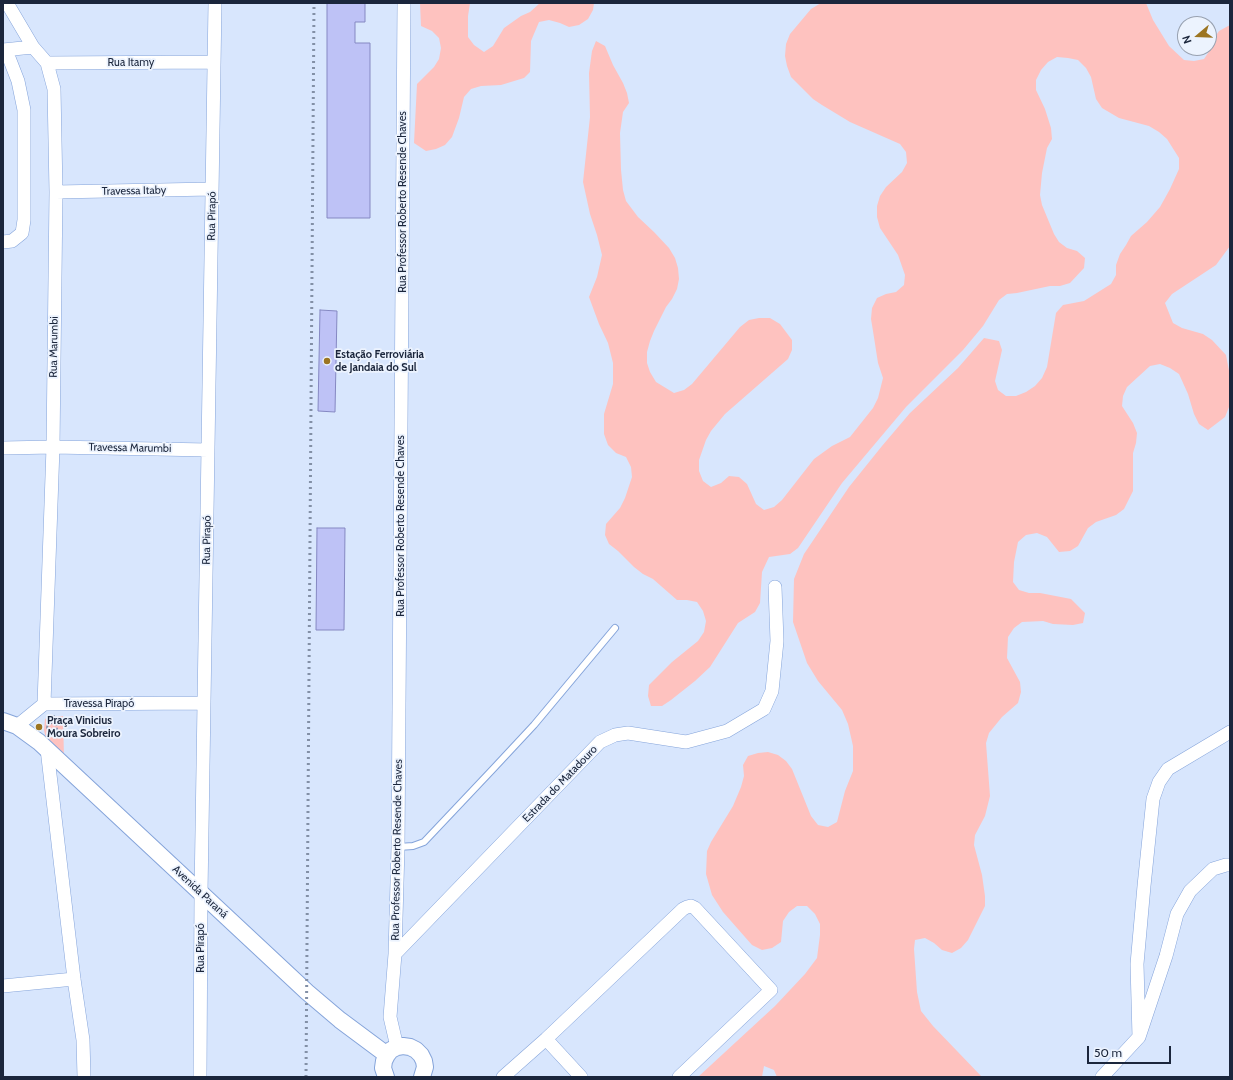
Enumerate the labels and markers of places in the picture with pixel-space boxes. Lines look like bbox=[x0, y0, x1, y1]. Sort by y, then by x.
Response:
place label: Estação Ferroviária de Jandaia do Sul bbox=[335, 348, 424, 374]
marker: Estação Ferroviária de Jandaia do Sul bbox=[322, 356, 332, 366]
place label: Praça Vinicius Moura Sobreiro bbox=[47, 714, 120, 740]
marker: Praça Vinicius Moura Sobreiro bbox=[34, 722, 44, 732]

